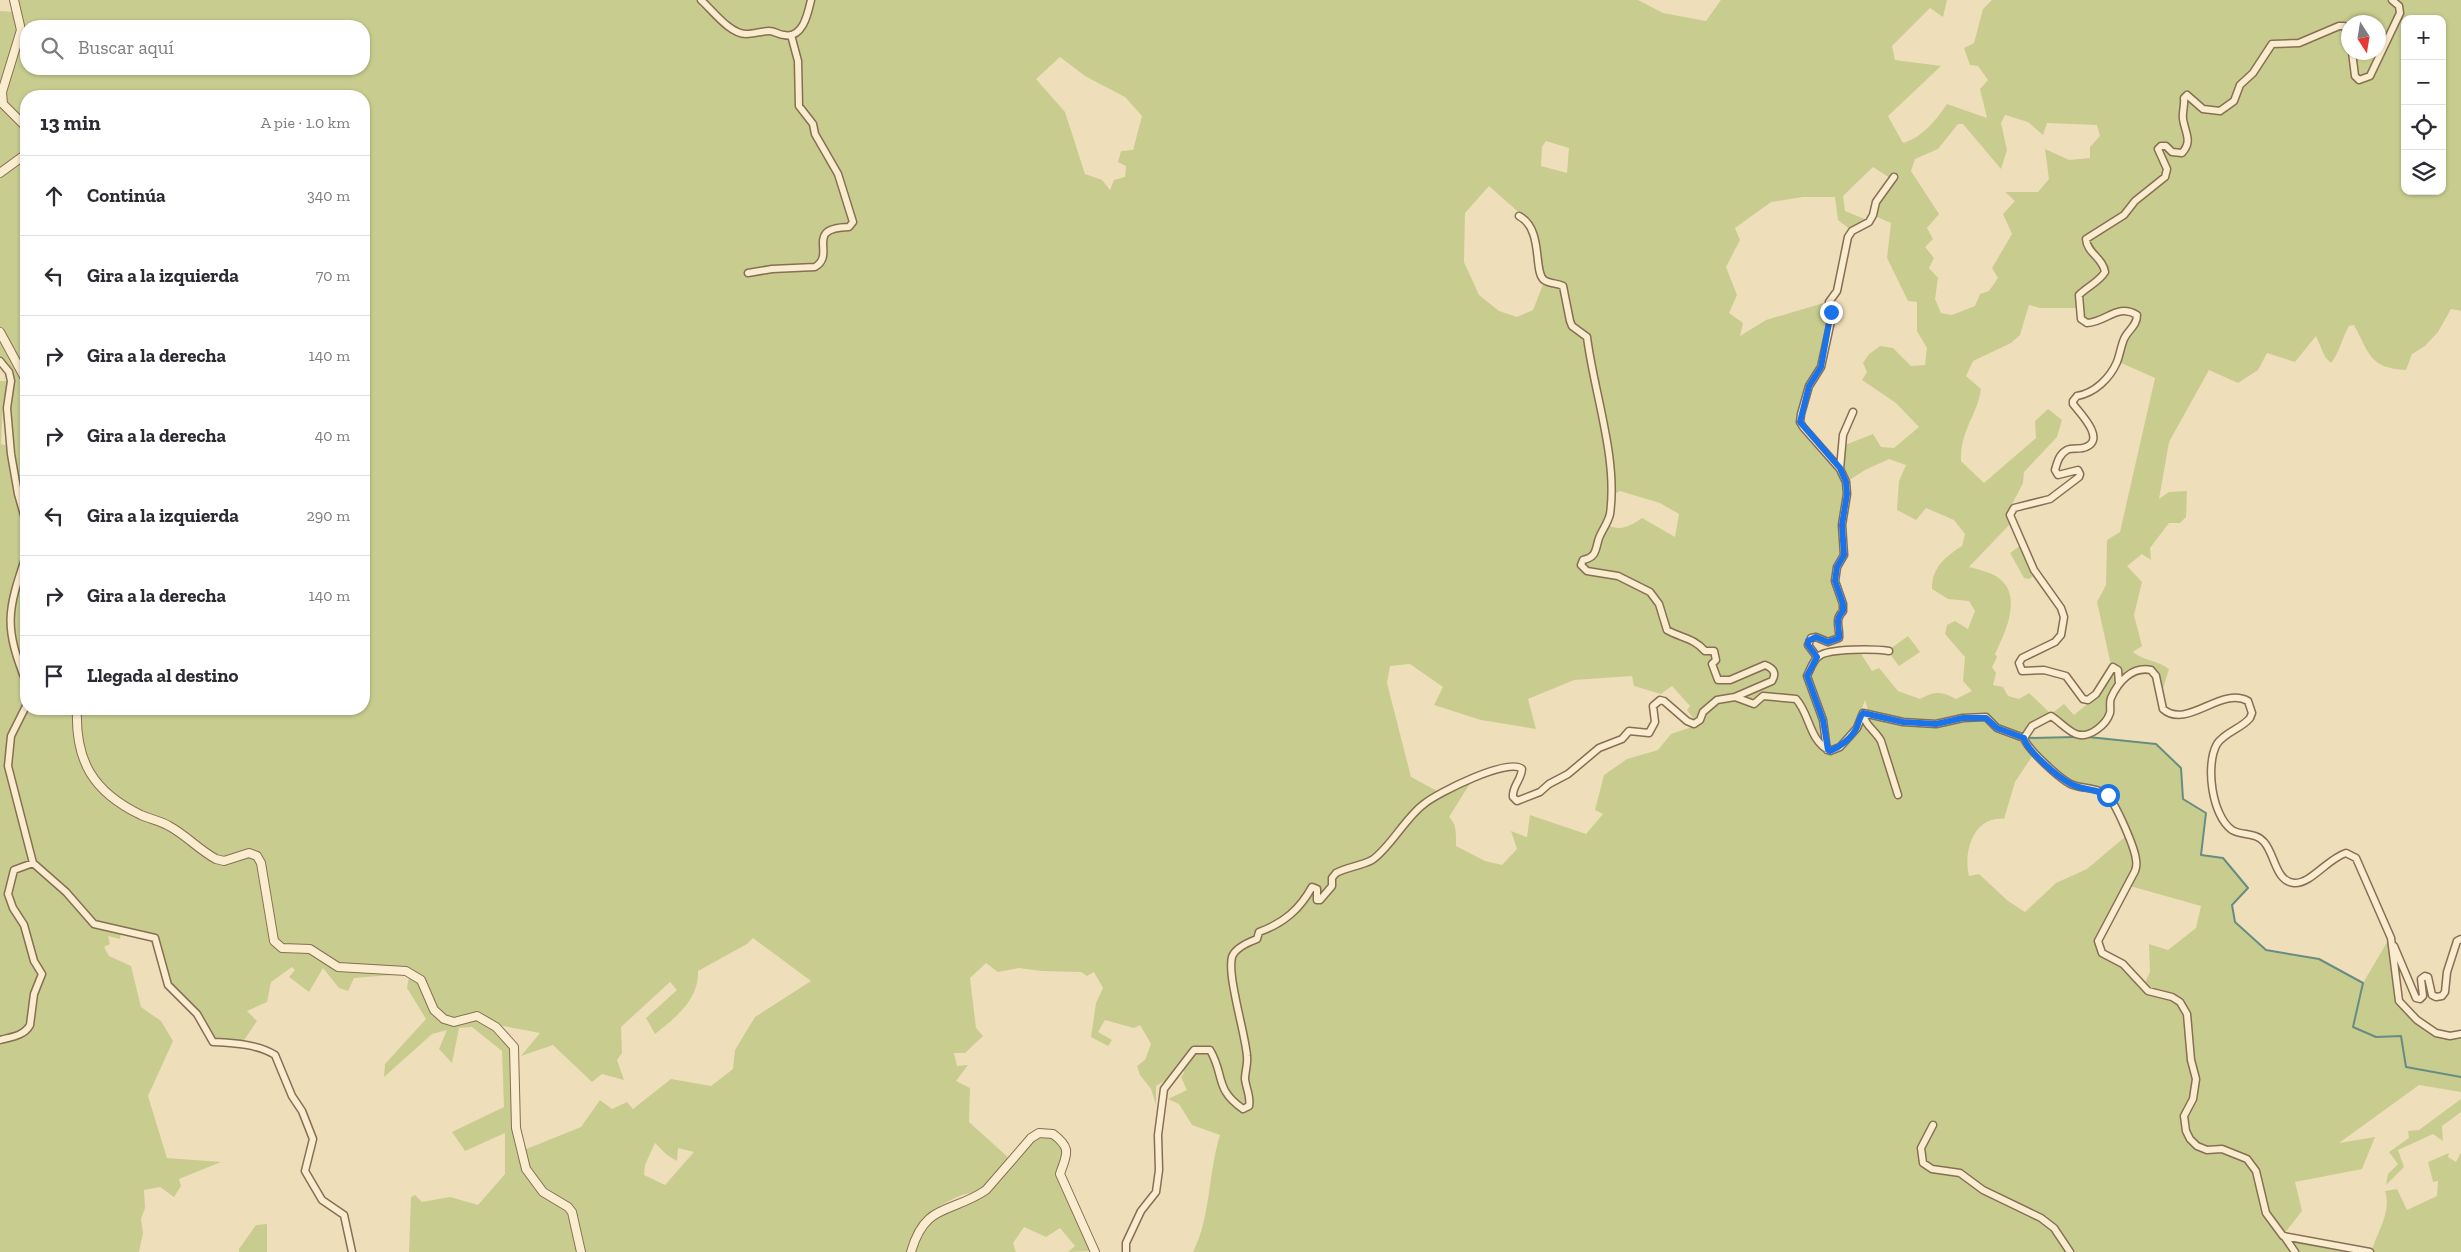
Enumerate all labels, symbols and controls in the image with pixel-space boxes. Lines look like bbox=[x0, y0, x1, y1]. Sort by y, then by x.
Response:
north arrow bbox=[2341, 15, 2386, 60]
map controls bbox=[2401, 15, 2446, 195]
button: + bbox=[2401, 15, 2446, 60]
search box bbox=[20, 20, 370, 75]
icon: search bbox=[38, 34, 66, 62]
text: Buscar aquí bbox=[78, 36, 174, 59]
button: − bbox=[2401, 60, 2446, 105]
button: locate bbox=[2401, 105, 2446, 150]
text: 13 min bbox=[40, 110, 101, 135]
text: A pie · 1.0 km bbox=[261, 113, 350, 132]
button: layers bbox=[2401, 150, 2446, 195]
icon: ahead bbox=[40, 182, 68, 210]
text: Continúa bbox=[87, 184, 166, 207]
text: 340 m bbox=[307, 186, 350, 205]
icon: left bbox=[40, 262, 68, 290]
text: Gira a la izquierda bbox=[87, 264, 239, 287]
text: 70 m bbox=[316, 266, 350, 285]
route end bbox=[1820, 301, 1843, 324]
icon: right bbox=[40, 342, 68, 370]
text: Gira a la derecha bbox=[87, 344, 226, 367]
text: 140 m bbox=[309, 346, 350, 365]
icon: right bbox=[40, 422, 68, 450]
text: Gira a la derecha bbox=[87, 424, 226, 447]
text: 40 m bbox=[315, 426, 350, 445]
icon: left bbox=[40, 502, 68, 530]
text: Gira a la izquierda bbox=[87, 504, 239, 527]
text: 290 m bbox=[307, 506, 350, 525]
icon: right bbox=[40, 582, 68, 610]
text: Gira a la derecha bbox=[87, 584, 226, 607]
text: 140 m bbox=[309, 586, 350, 605]
icon: arrive bbox=[40, 662, 68, 690]
text: Llegada al destino bbox=[87, 664, 238, 687]
route start bbox=[2097, 784, 2120, 807]

